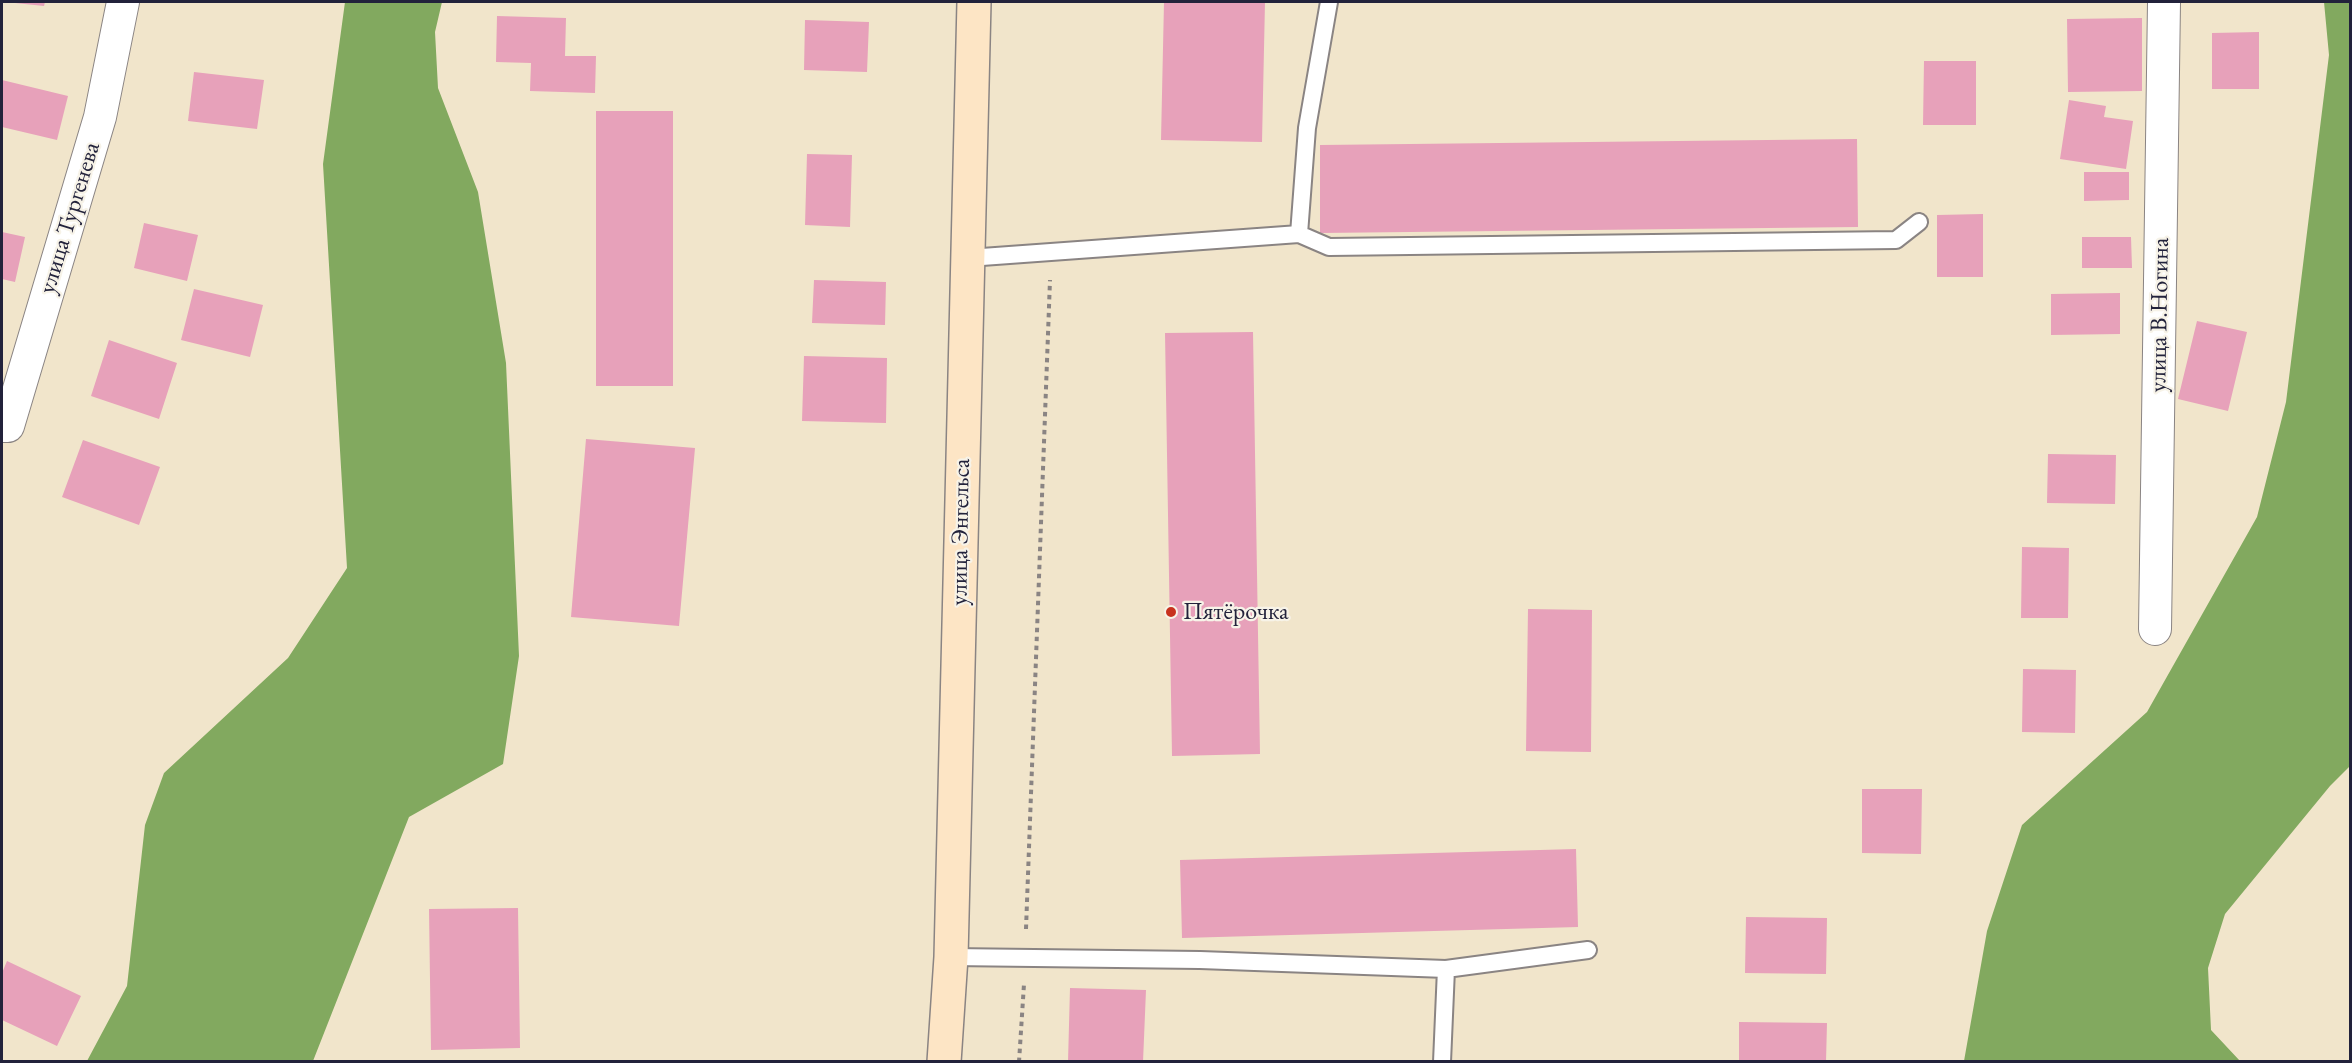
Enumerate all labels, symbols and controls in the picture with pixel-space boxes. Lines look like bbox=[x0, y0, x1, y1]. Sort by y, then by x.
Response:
street label: улица Тургенева bbox=[33, 139, 107, 297]
street label: улица В.Ногина bbox=[2144, 237, 2176, 393]
street label: улица Энгельса bbox=[945, 458, 977, 606]
place label: Пятёрочка bbox=[1183, 598, 1289, 626]
marker: Пятёрочка bbox=[1164, 605, 1178, 619]

